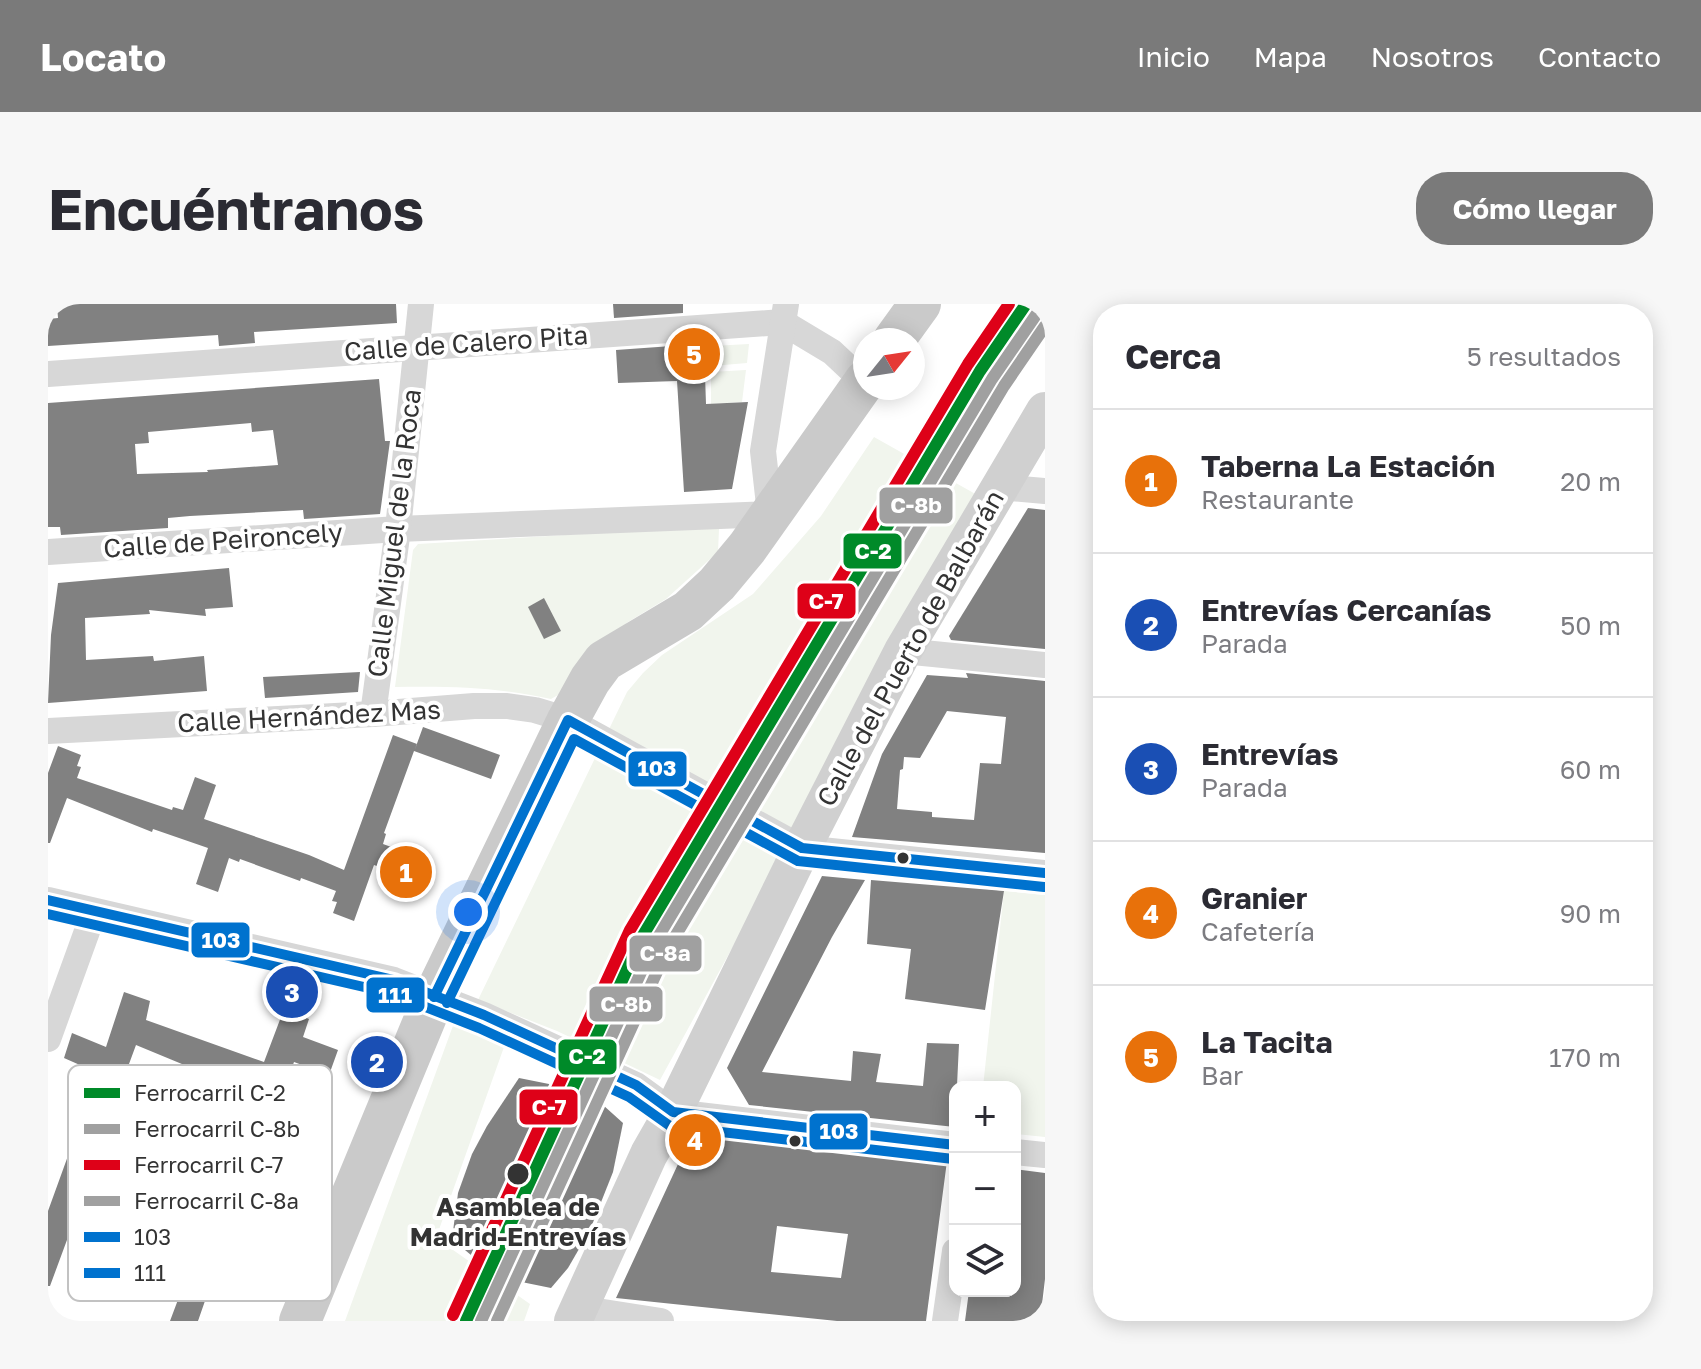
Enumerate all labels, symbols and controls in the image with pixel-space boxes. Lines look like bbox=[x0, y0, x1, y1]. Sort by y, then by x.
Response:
text: Locato bbox=[40, 34, 166, 79]
text: Inicio bbox=[1137, 40, 1210, 73]
text: Mapa bbox=[1254, 40, 1327, 73]
text: Nosotros bbox=[1371, 40, 1494, 73]
text: Contacto bbox=[1538, 40, 1661, 73]
button: Cómo llegar bbox=[1416, 172, 1653, 245]
text: Encuéntranos bbox=[48, 175, 424, 242]
street label: Calle de Calero Pita bbox=[343, 319, 589, 367]
pin: 5 bbox=[668, 324, 720, 384]
north arrow bbox=[853, 328, 925, 400]
text: Cerca bbox=[1125, 336, 1221, 376]
text: 5 resultados bbox=[1467, 341, 1621, 372]
street label: Calle Miguel de la Roca bbox=[361, 387, 427, 679]
text: Taberna La Estación bbox=[1201, 448, 1495, 484]
text: 1 bbox=[1144, 466, 1158, 497]
text: 20 m bbox=[1560, 466, 1621, 497]
text: Restaurante bbox=[1201, 484, 1354, 515]
street label: Calle del Puerto de Balbarán bbox=[810, 485, 1010, 811]
line badge: C-8b bbox=[878, 486, 954, 525]
text: C-8b bbox=[890, 491, 942, 518]
street label: Calle de Peironcely bbox=[102, 516, 344, 564]
line badge: C-2 bbox=[842, 532, 903, 570]
text: C-2 bbox=[854, 537, 892, 564]
line badge: C-7 bbox=[796, 582, 857, 620]
text: C-7 bbox=[809, 587, 843, 614]
text: Entrevías Cercanías bbox=[1201, 592, 1492, 628]
text: 2 bbox=[1143, 610, 1159, 641]
text: 50 m bbox=[1560, 610, 1621, 641]
text: Parada bbox=[1201, 628, 1288, 659]
street label: Calle Hernández Mas bbox=[177, 694, 441, 738]
text: Entrevías bbox=[1201, 736, 1339, 772]
line badge: 103 bbox=[627, 750, 688, 788]
text: 103 bbox=[637, 754, 677, 781]
text: 3 bbox=[1143, 754, 1159, 785]
text: 60 m bbox=[1560, 754, 1621, 785]
text: Parada bbox=[1201, 772, 1288, 803]
pin: 1 bbox=[380, 842, 432, 902]
unlabelled marker bbox=[895, 850, 911, 866]
text: Granier bbox=[1201, 880, 1307, 916]
your location bbox=[448, 892, 488, 932]
text: 4 bbox=[1143, 898, 1159, 929]
text: 90 m bbox=[1560, 898, 1621, 929]
text: Cafetería bbox=[1201, 916, 1315, 947]
line badge: 103 bbox=[190, 921, 251, 959]
text: 103 bbox=[201, 926, 241, 953]
line badge: C-8a bbox=[628, 934, 703, 973]
text: C-8a bbox=[640, 939, 690, 966]
pin: 3 bbox=[266, 962, 318, 1022]
line badge: 111 bbox=[365, 976, 426, 1014]
text: 111 bbox=[378, 981, 412, 1008]
line badge: C-8b bbox=[588, 985, 664, 1023]
text: C-8b bbox=[600, 990, 652, 1017]
text: La Tacita bbox=[1201, 1024, 1333, 1060]
pin: 2 bbox=[351, 1032, 403, 1092]
line badge: C-2 bbox=[557, 1038, 618, 1076]
text: C-2 bbox=[568, 1042, 606, 1069]
text: 5 bbox=[1143, 1042, 1159, 1073]
text: 170 m bbox=[1549, 1042, 1621, 1073]
text: Bar bbox=[1201, 1060, 1243, 1091]
legend bbox=[68, 1065, 332, 1301]
text: Ferrocarril C-2 bbox=[134, 1079, 286, 1106]
map controls bbox=[949, 1081, 1021, 1297]
button: + bbox=[949, 1081, 1021, 1153]
line badge: C-7 bbox=[518, 1088, 579, 1126]
text: C-7 bbox=[532, 1093, 566, 1120]
pin: 4 bbox=[669, 1110, 721, 1170]
line badge: 103 bbox=[808, 1112, 869, 1151]
text: Ferrocarril C-8b bbox=[134, 1115, 300, 1142]
text: 103 bbox=[819, 1117, 859, 1144]
unlabelled marker bbox=[787, 1133, 803, 1149]
text: Ferrocarril C-7 bbox=[134, 1151, 283, 1178]
button: − bbox=[949, 1153, 1021, 1225]
marker: Asamblea de Madrid-Entrevías bbox=[505, 1161, 531, 1187]
text: Ferrocarril C-8a bbox=[134, 1187, 299, 1214]
place label: Asamblea de Madrid-Entrevías bbox=[410, 1191, 626, 1252]
text: 103 bbox=[134, 1223, 171, 1250]
button: layers bbox=[949, 1225, 1021, 1297]
text: 111 bbox=[134, 1259, 166, 1286]

